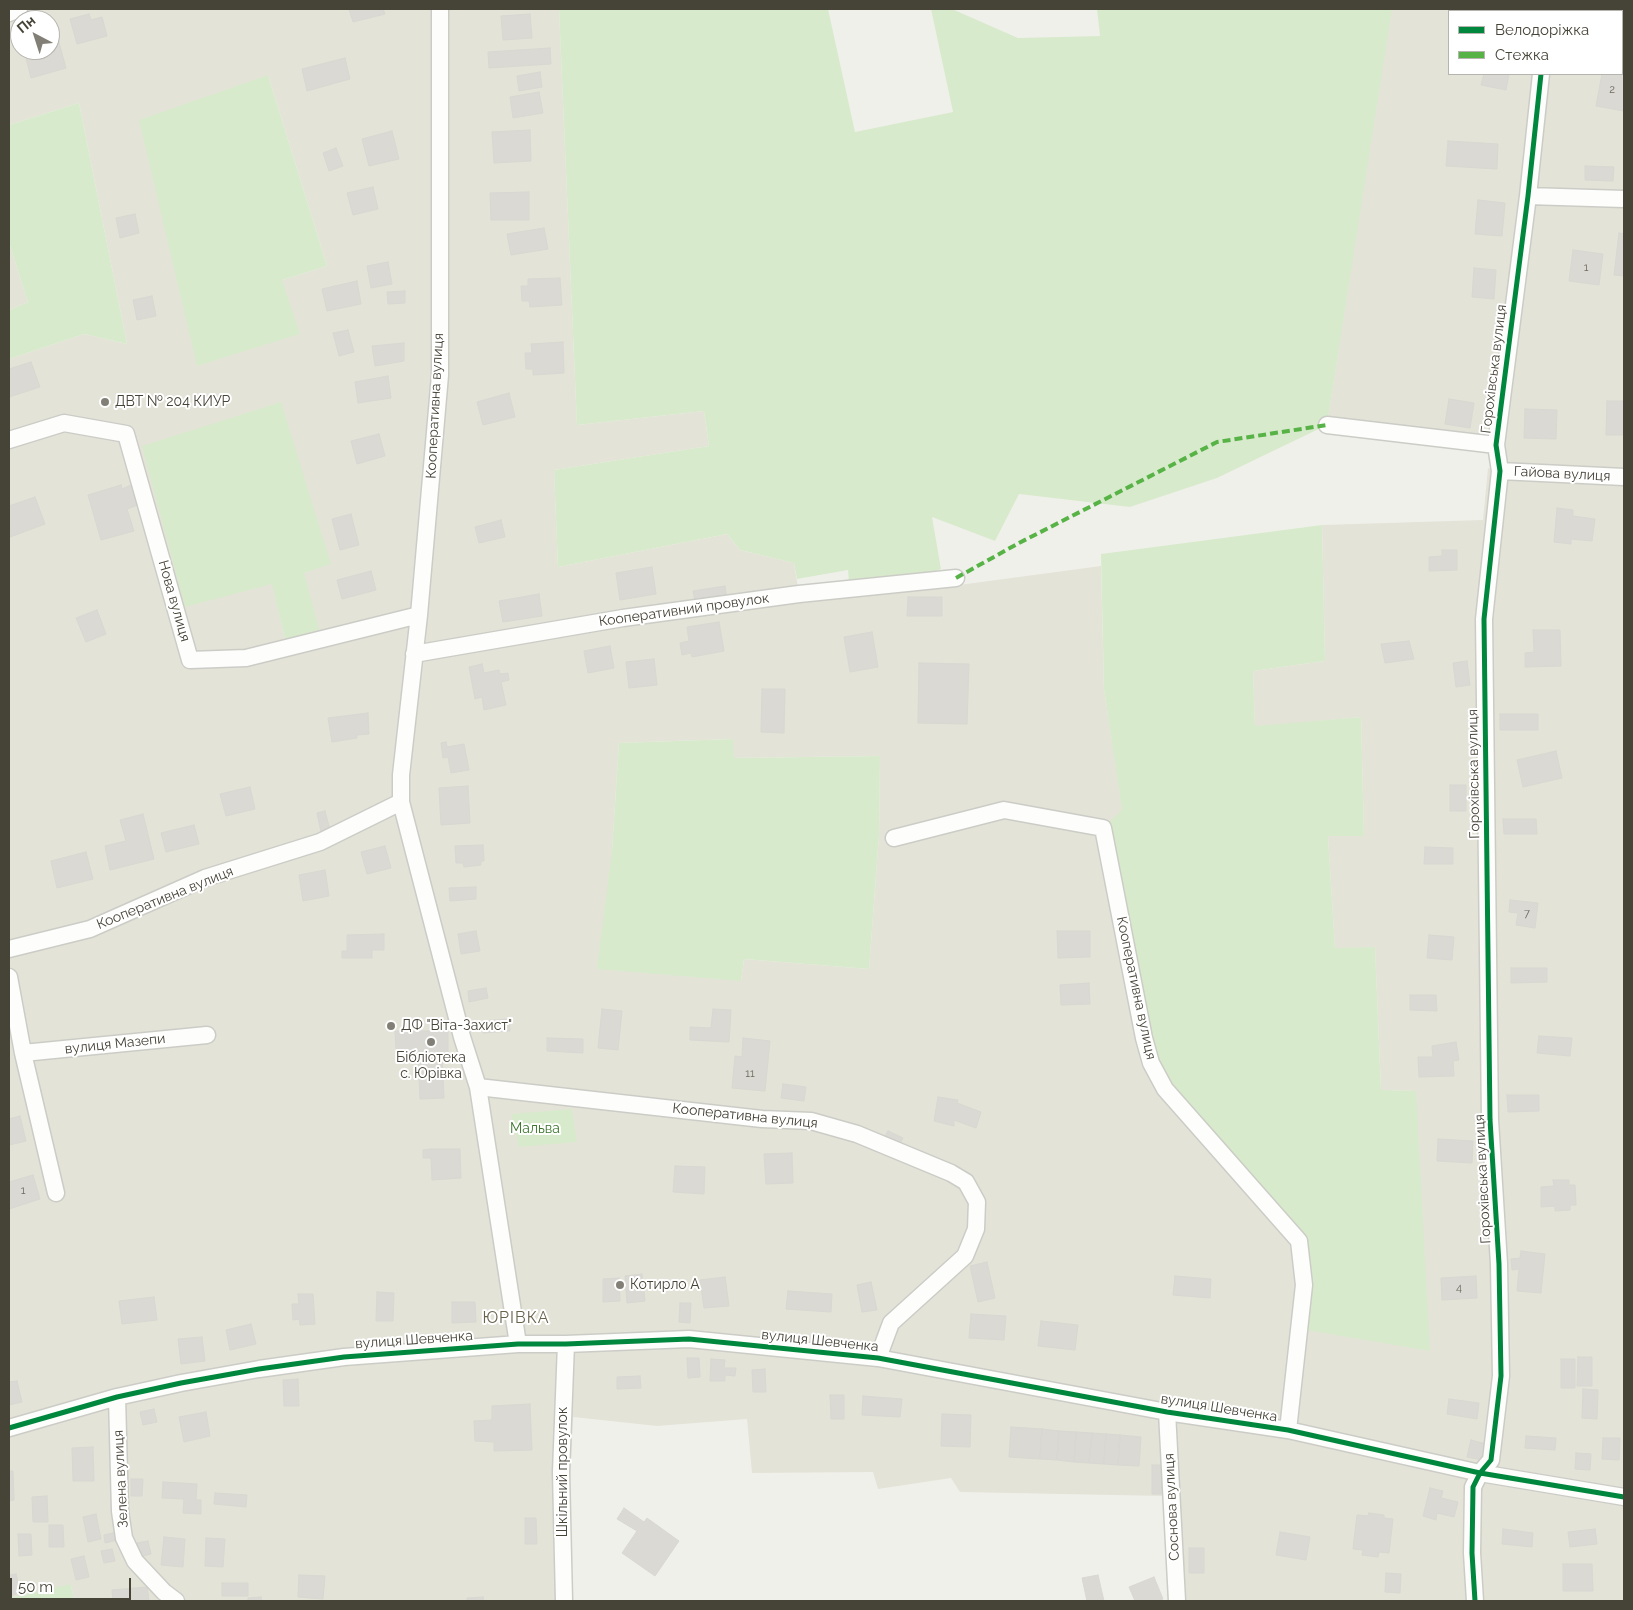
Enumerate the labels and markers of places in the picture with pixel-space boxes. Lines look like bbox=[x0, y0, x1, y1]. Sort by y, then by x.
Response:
place label: ДВТ № 204 КИУР bbox=[115, 394, 230, 410]
marker: ДВТ № 204 КИУР bbox=[99, 396, 111, 408]
place label: ДФ "Віта-Захист" bbox=[401, 1018, 512, 1034]
marker: ДФ "Віта-Захист" bbox=[385, 1020, 397, 1032]
marker: Бібліотека с. Юрівка bbox=[425, 1036, 437, 1048]
place label: Бібліотека с. Юрівка bbox=[396, 1050, 466, 1082]
place label: Котирло А bbox=[630, 1277, 700, 1293]
marker: Котирло А bbox=[614, 1279, 626, 1291]

